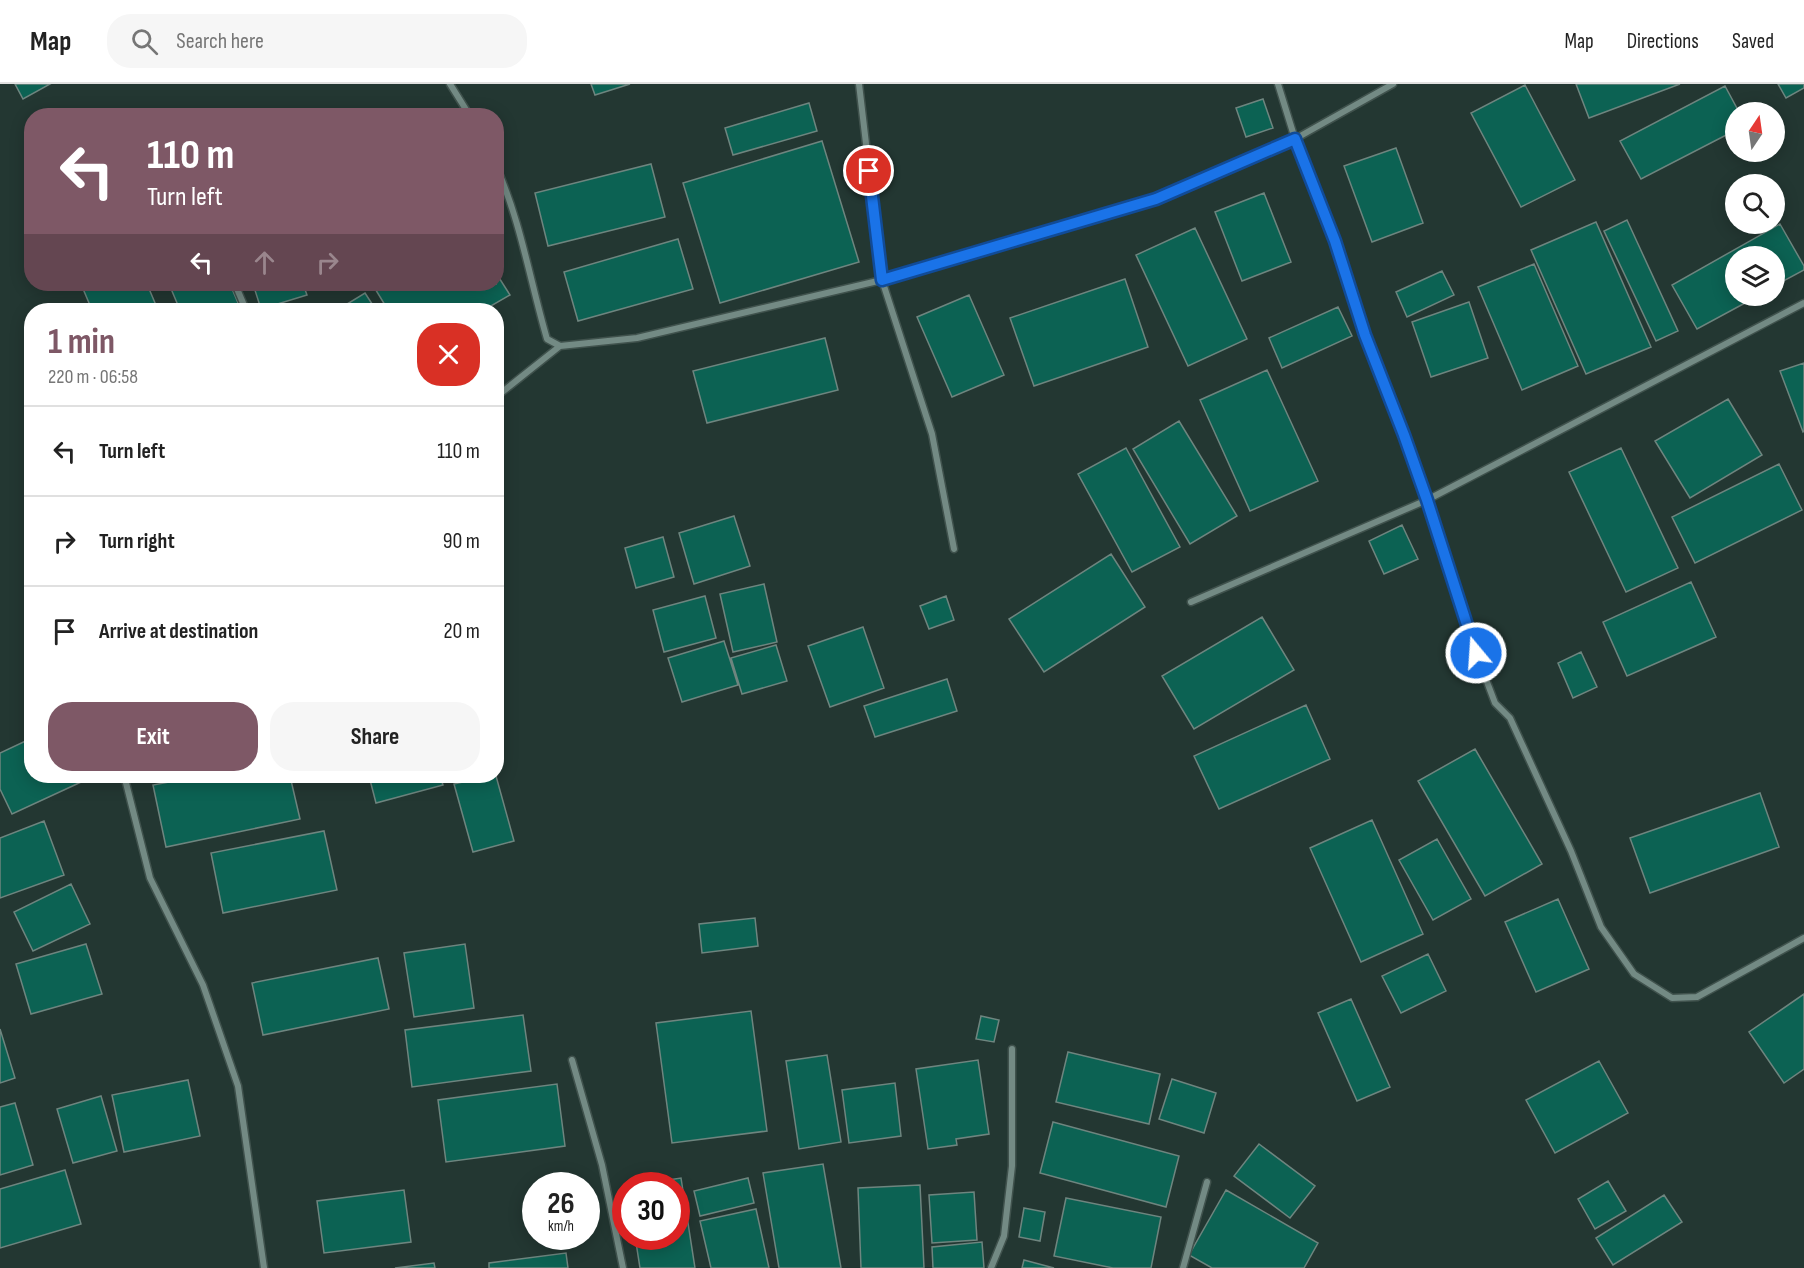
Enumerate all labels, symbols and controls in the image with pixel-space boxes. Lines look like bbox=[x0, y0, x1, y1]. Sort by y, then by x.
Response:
search box bbox=[107, 14, 527, 68]
text: Map bbox=[30, 25, 71, 58]
icon: search bbox=[128, 25, 161, 58]
text: Search here bbox=[176, 28, 264, 55]
text: Map bbox=[1564, 29, 1594, 54]
text: Directions bbox=[1627, 29, 1699, 54]
text: Saved bbox=[1732, 29, 1774, 54]
north arrow bbox=[1725, 102, 1785, 162]
map controls bbox=[1725, 102, 1785, 306]
text: 110 m bbox=[147, 130, 234, 181]
icon: left bbox=[48, 132, 126, 210]
pin bbox=[843, 145, 894, 196]
icon: arrive bbox=[852, 154, 885, 187]
button: search bbox=[1725, 174, 1785, 234]
text: Turn left bbox=[147, 181, 223, 213]
icon: left bbox=[185, 246, 218, 279]
icon: ahead bbox=[248, 246, 281, 279]
icon: right bbox=[311, 246, 344, 279]
button: layers bbox=[1725, 246, 1785, 306]
text: 1 min bbox=[48, 321, 115, 364]
button: close bbox=[417, 323, 480, 386]
text: 220 m · 06:58 bbox=[48, 365, 138, 389]
icon: left bbox=[48, 435, 81, 468]
text: Turn left bbox=[99, 438, 165, 465]
text: 110 m bbox=[437, 438, 480, 465]
icon: right bbox=[48, 525, 81, 558]
text: Turn right bbox=[99, 528, 175, 555]
text: 90 m bbox=[443, 528, 480, 555]
icon: arrive bbox=[48, 615, 81, 648]
text: Arrive at destination bbox=[99, 618, 258, 645]
text: 20 m bbox=[444, 618, 480, 645]
position arrow bbox=[1444, 621, 1508, 685]
button: Exit bbox=[48, 702, 258, 771]
button: Share bbox=[270, 702, 480, 771]
speed limit sign: 30 bbox=[612, 1172, 690, 1250]
text: 26 bbox=[547, 1186, 575, 1222]
text: km/h bbox=[548, 1217, 574, 1236]

